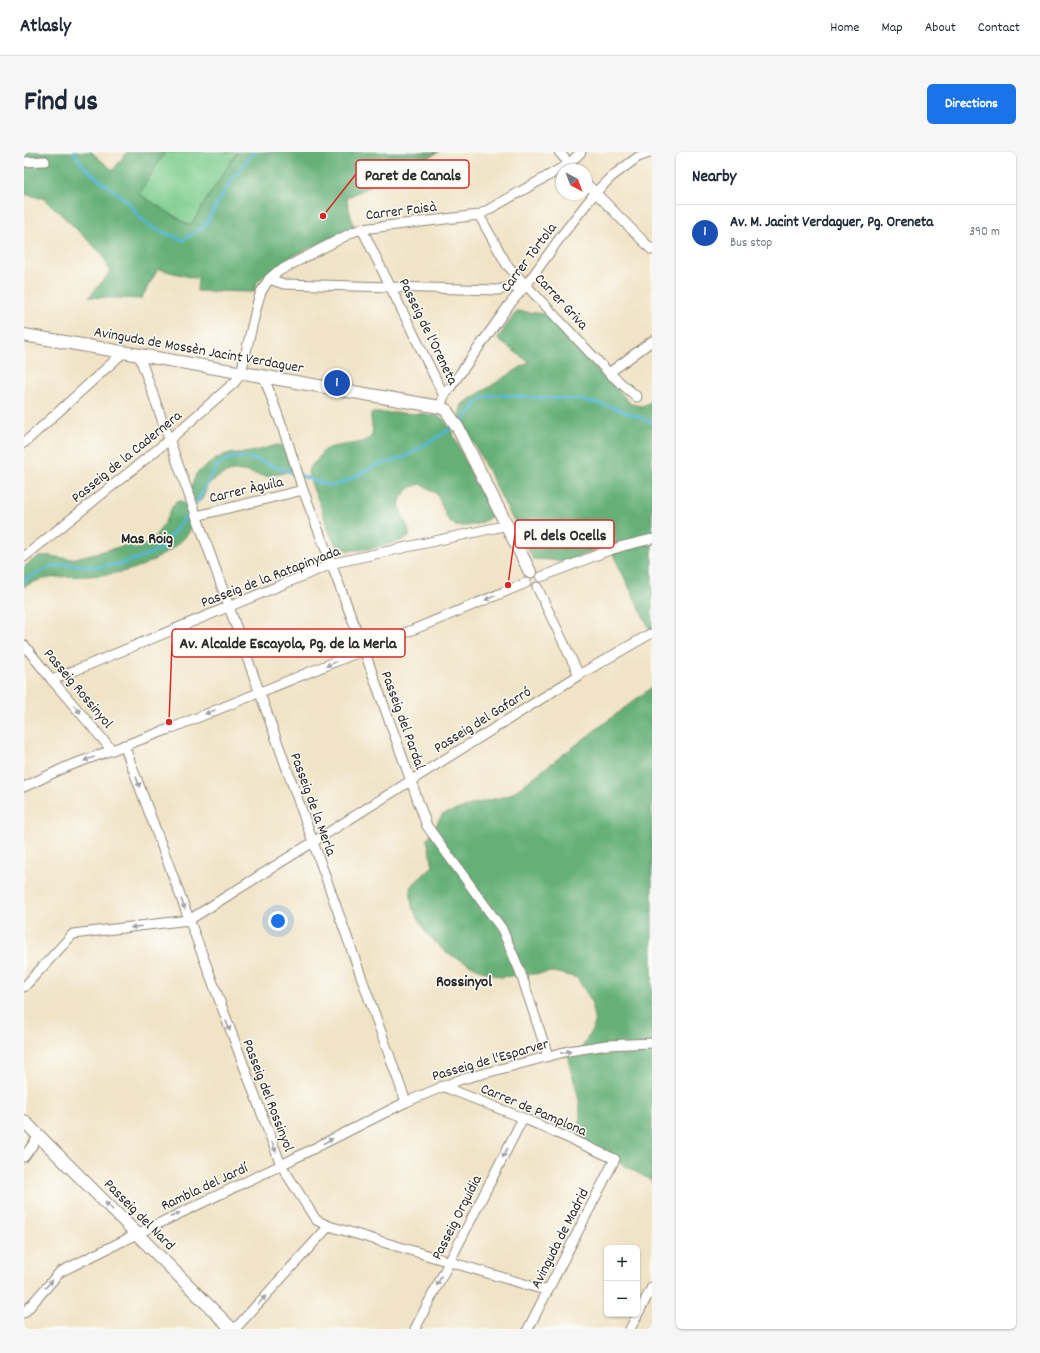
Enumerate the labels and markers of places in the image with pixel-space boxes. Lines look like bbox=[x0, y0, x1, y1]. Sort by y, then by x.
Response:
callout: Paret de Canals bbox=[356, 160, 469, 188]
pin: 1 bbox=[324, 368, 350, 398]
callout: Pl. dels Ocells bbox=[515, 520, 614, 548]
callout: Av. Alcalde Escayola, Pg. de la Merla bbox=[172, 629, 405, 657]

